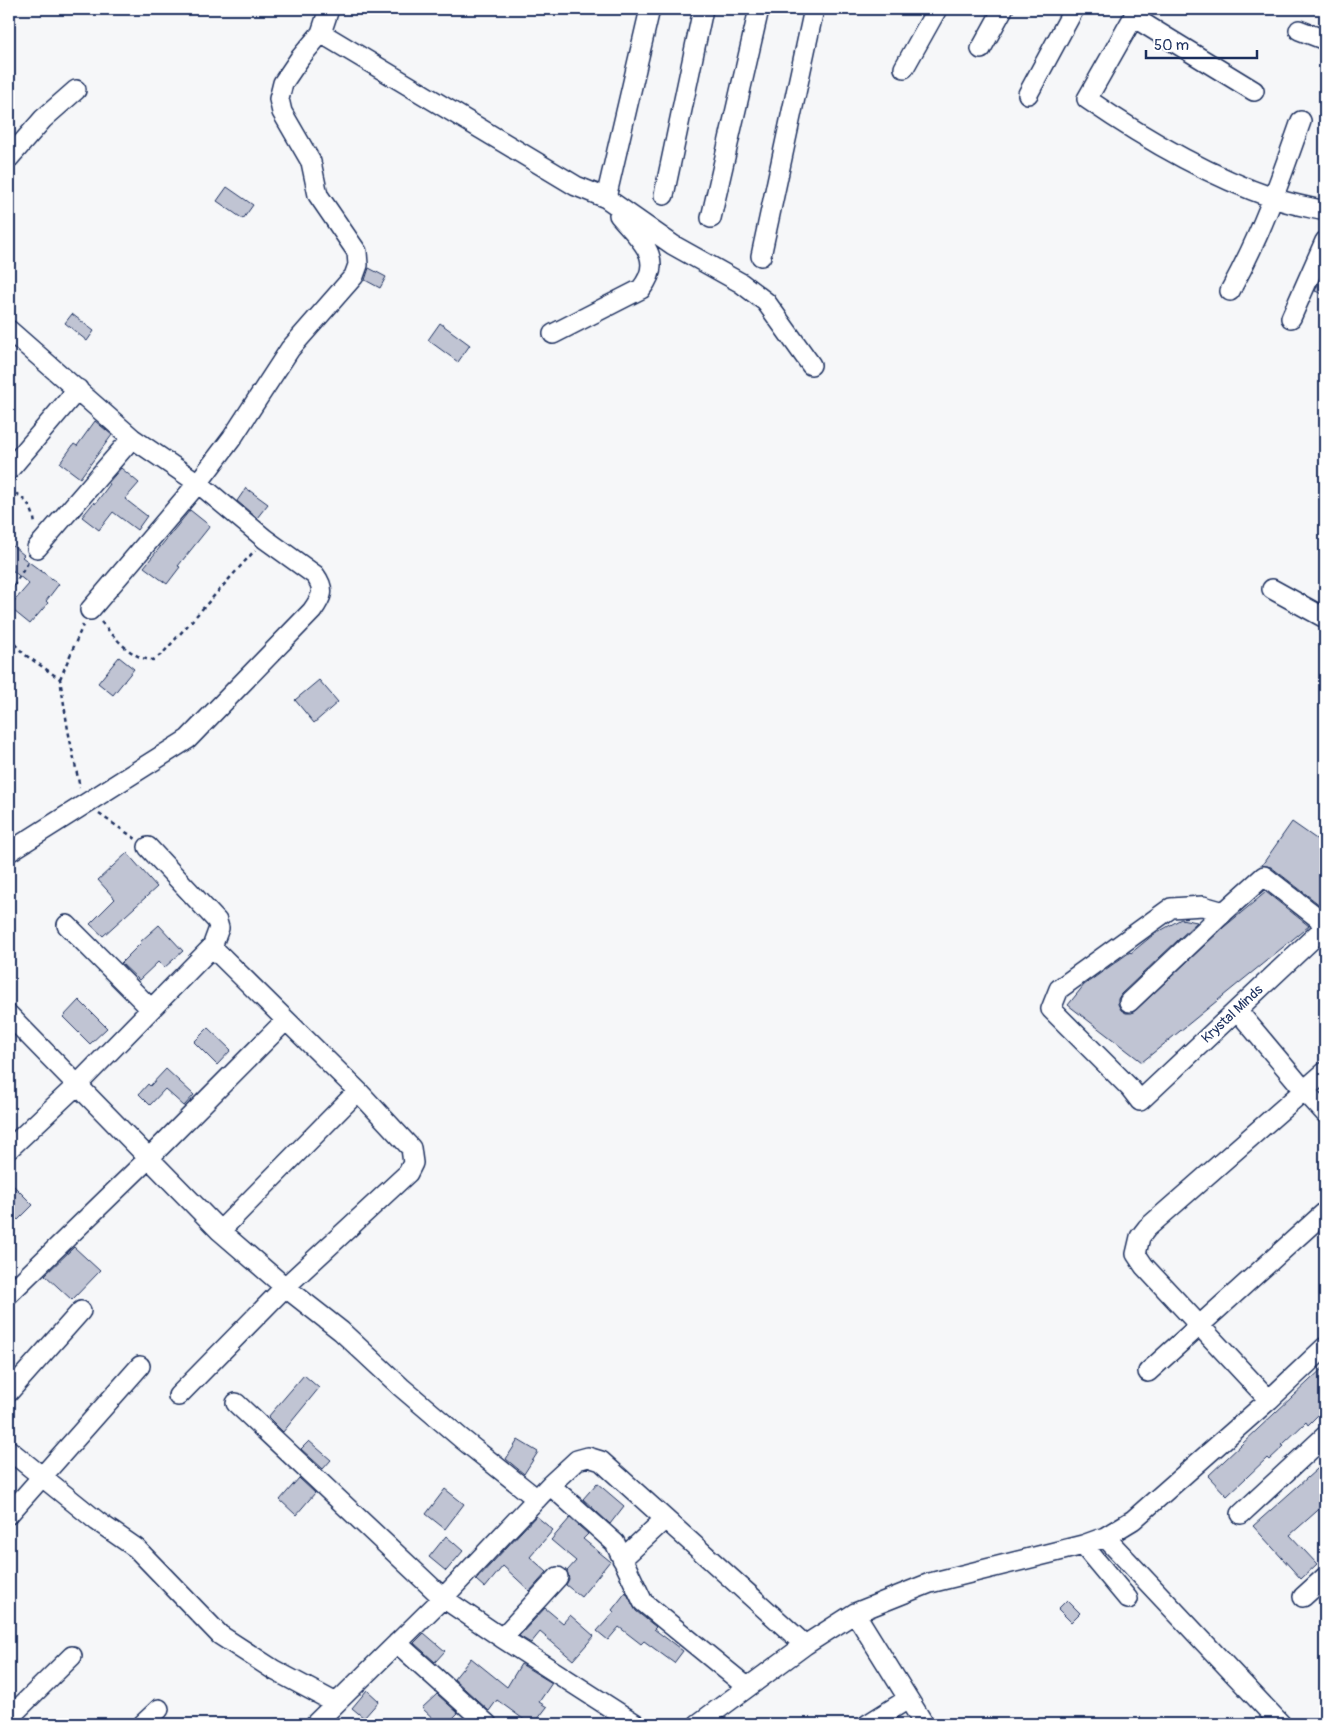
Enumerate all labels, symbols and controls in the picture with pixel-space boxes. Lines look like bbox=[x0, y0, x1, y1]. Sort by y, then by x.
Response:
scale bar bbox=[1146, 28, 1258, 60]
text: 50 m bbox=[1154, 36, 1189, 55]
street label: Krystal Minds bbox=[1198, 981, 1267, 1047]

